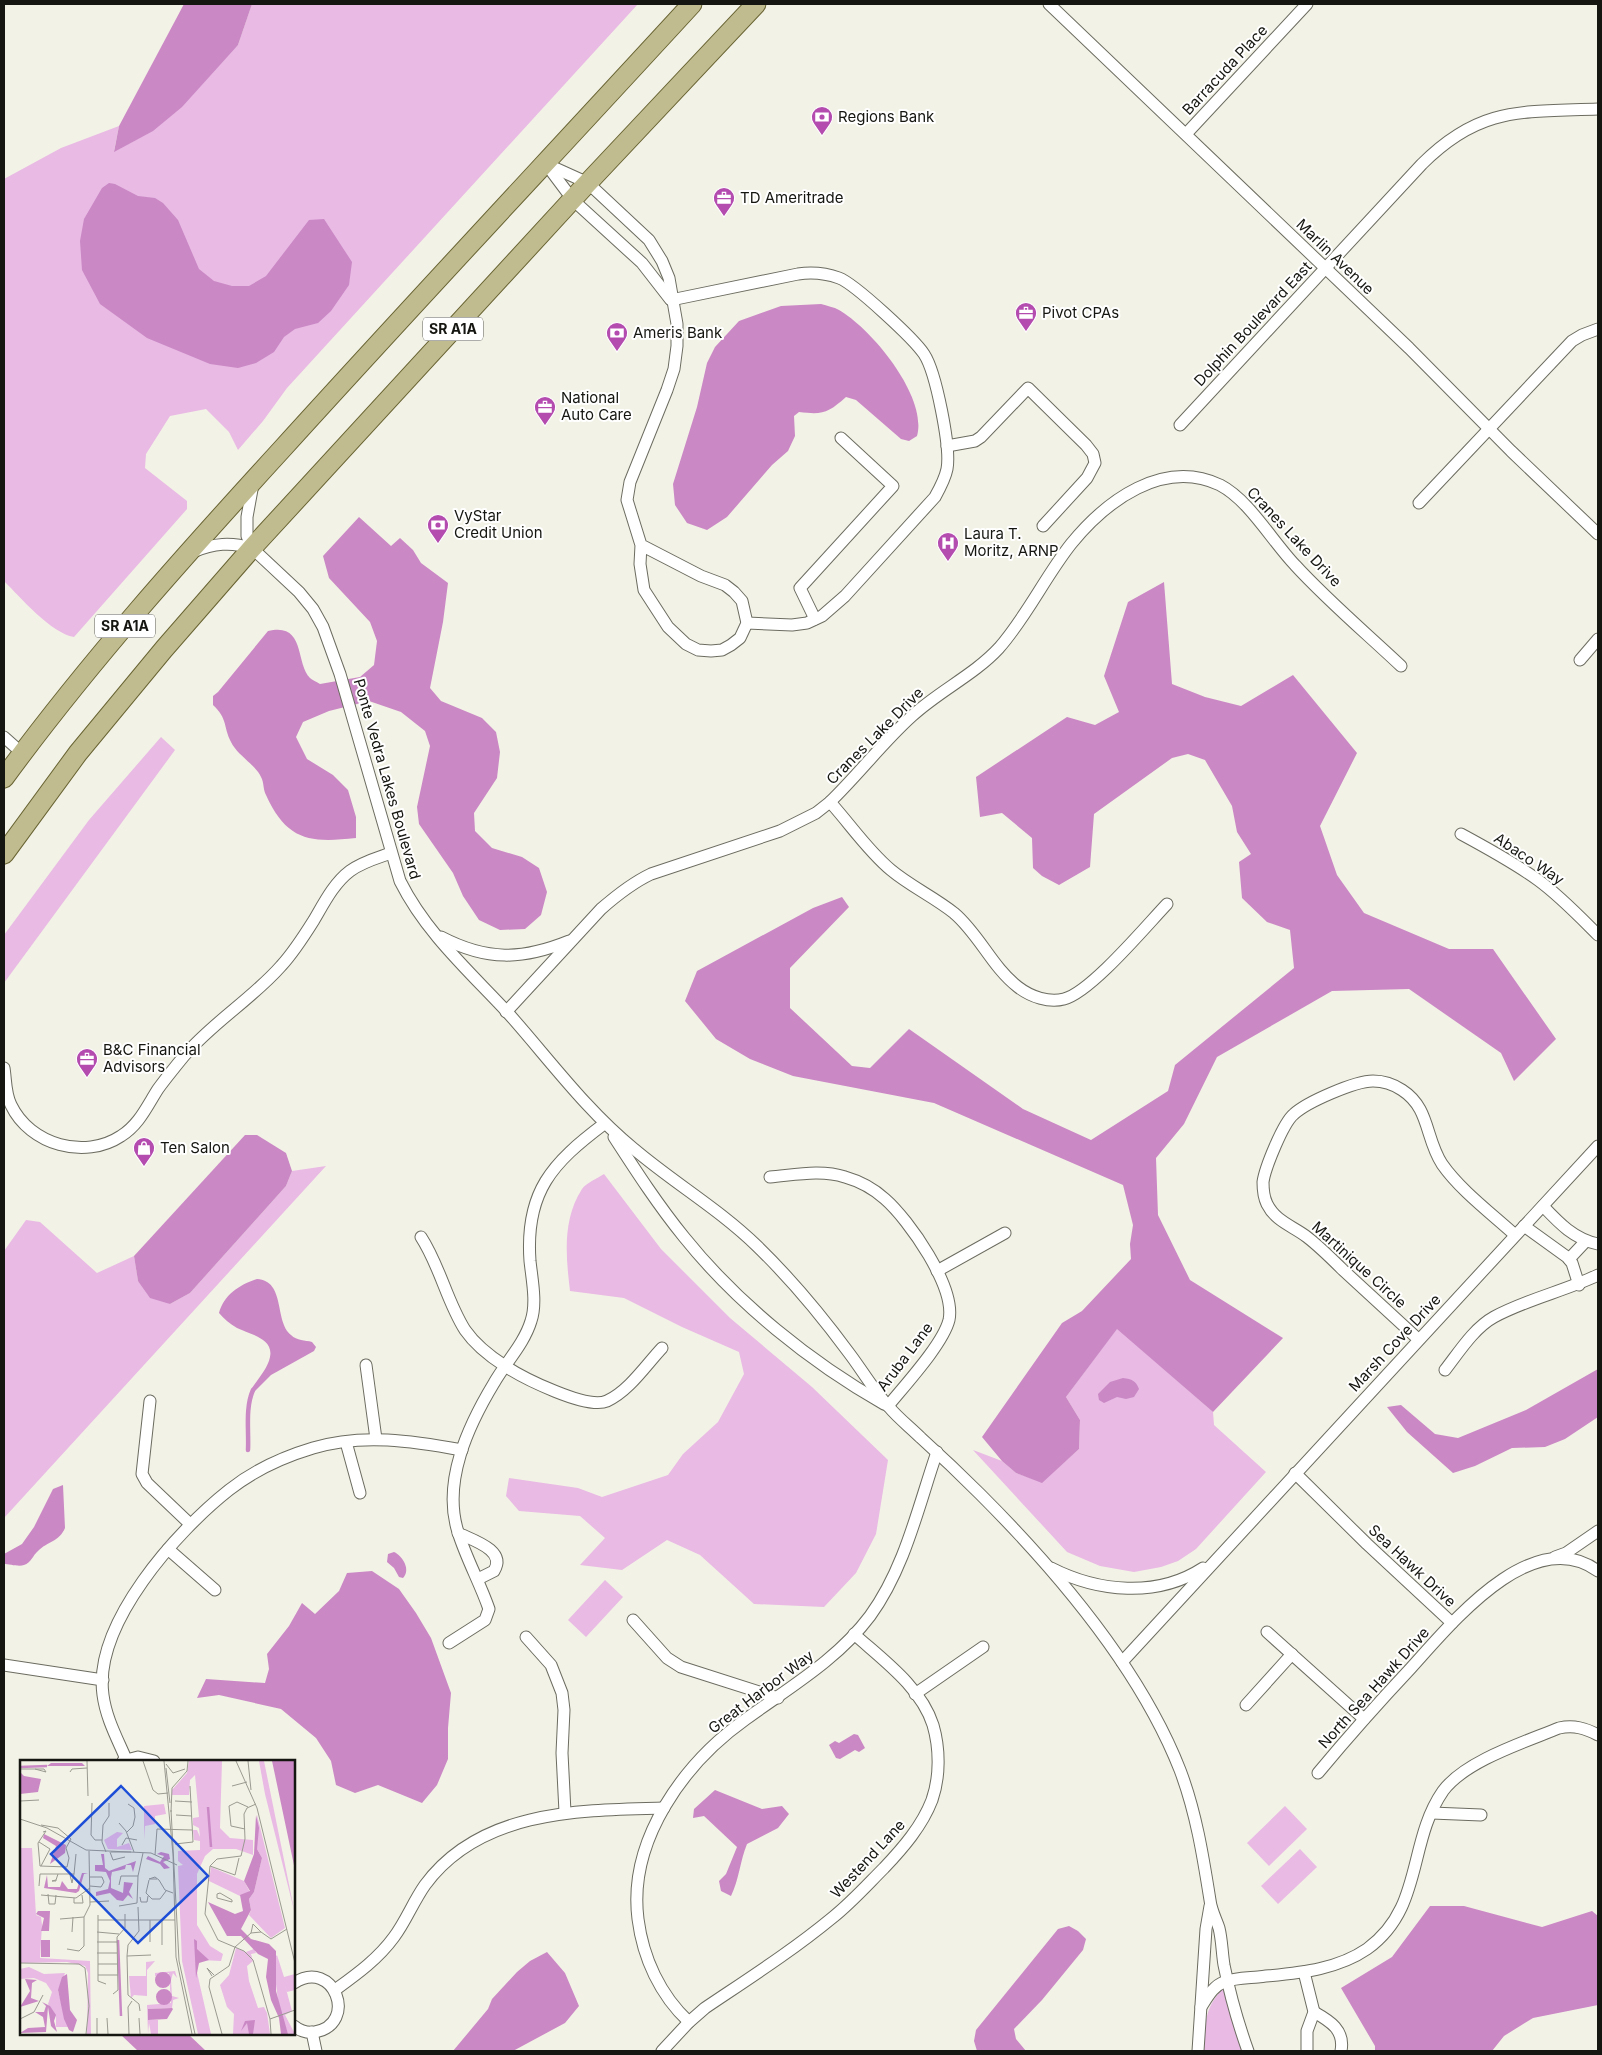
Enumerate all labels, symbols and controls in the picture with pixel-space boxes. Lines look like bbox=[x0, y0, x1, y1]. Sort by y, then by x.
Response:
street label: Barracuda Place bbox=[1178, 21, 1271, 119]
bank icon: Regions Bank bbox=[810, 105, 834, 136]
place label: Regions Bank bbox=[838, 107, 935, 126]
office icon: TD Ameritrade bbox=[712, 186, 736, 217]
place label: TD Ameritrade bbox=[740, 188, 843, 207]
street label: Marlin Avenue bbox=[1292, 215, 1378, 299]
street label: Dolphin Boulevard East bbox=[1190, 257, 1316, 390]
office icon: Pivot CPAs bbox=[1014, 301, 1038, 332]
place label: Pivot CPAs bbox=[1042, 303, 1119, 322]
road number: SR A1A bbox=[423, 318, 483, 340]
bank icon: Ameris Bank bbox=[605, 321, 629, 352]
place label: Ameris Bank bbox=[633, 323, 723, 342]
place label: National Auto Care bbox=[561, 388, 632, 424]
office icon: National Auto Care bbox=[533, 395, 557, 426]
street label: Cranes Lake Drive bbox=[1243, 483, 1346, 591]
place label: VyStar Credit Union bbox=[454, 506, 543, 542]
bank icon: VyStar Credit Union bbox=[426, 513, 450, 544]
place label: Laura T. Moritz, ARNP bbox=[964, 524, 1059, 560]
hospital icon: Laura T. Moritz, ARNP bbox=[936, 531, 960, 562]
road number: SR A1A bbox=[95, 614, 155, 638]
street label: Ponte Vedra Lakes Boulevard bbox=[350, 676, 425, 881]
street label: Cranes Lake Drive bbox=[822, 683, 927, 788]
street label: Abaco Way bbox=[1491, 828, 1568, 889]
place label: B&C Financial Advisors bbox=[103, 1040, 201, 1076]
office icon: B&C Financial Advisors bbox=[75, 1047, 99, 1078]
shop icon: Ten Salon bbox=[132, 1136, 156, 1167]
place label: Ten Salon bbox=[160, 1138, 230, 1157]
street label: Martinique Circle bbox=[1308, 1217, 1411, 1312]
street label: Marsh Cove Drive bbox=[1345, 1290, 1445, 1395]
street label: Aruba Lane bbox=[873, 1318, 937, 1395]
street label: Sea Hawk Drive bbox=[1365, 1520, 1460, 1611]
street label: North Sea Hawk Drive bbox=[1314, 1623, 1433, 1752]
street label: Great Harbor Way bbox=[704, 1645, 818, 1737]
inset map bbox=[20, 1760, 295, 2035]
street label: Westend Lane bbox=[826, 1815, 909, 1902]

